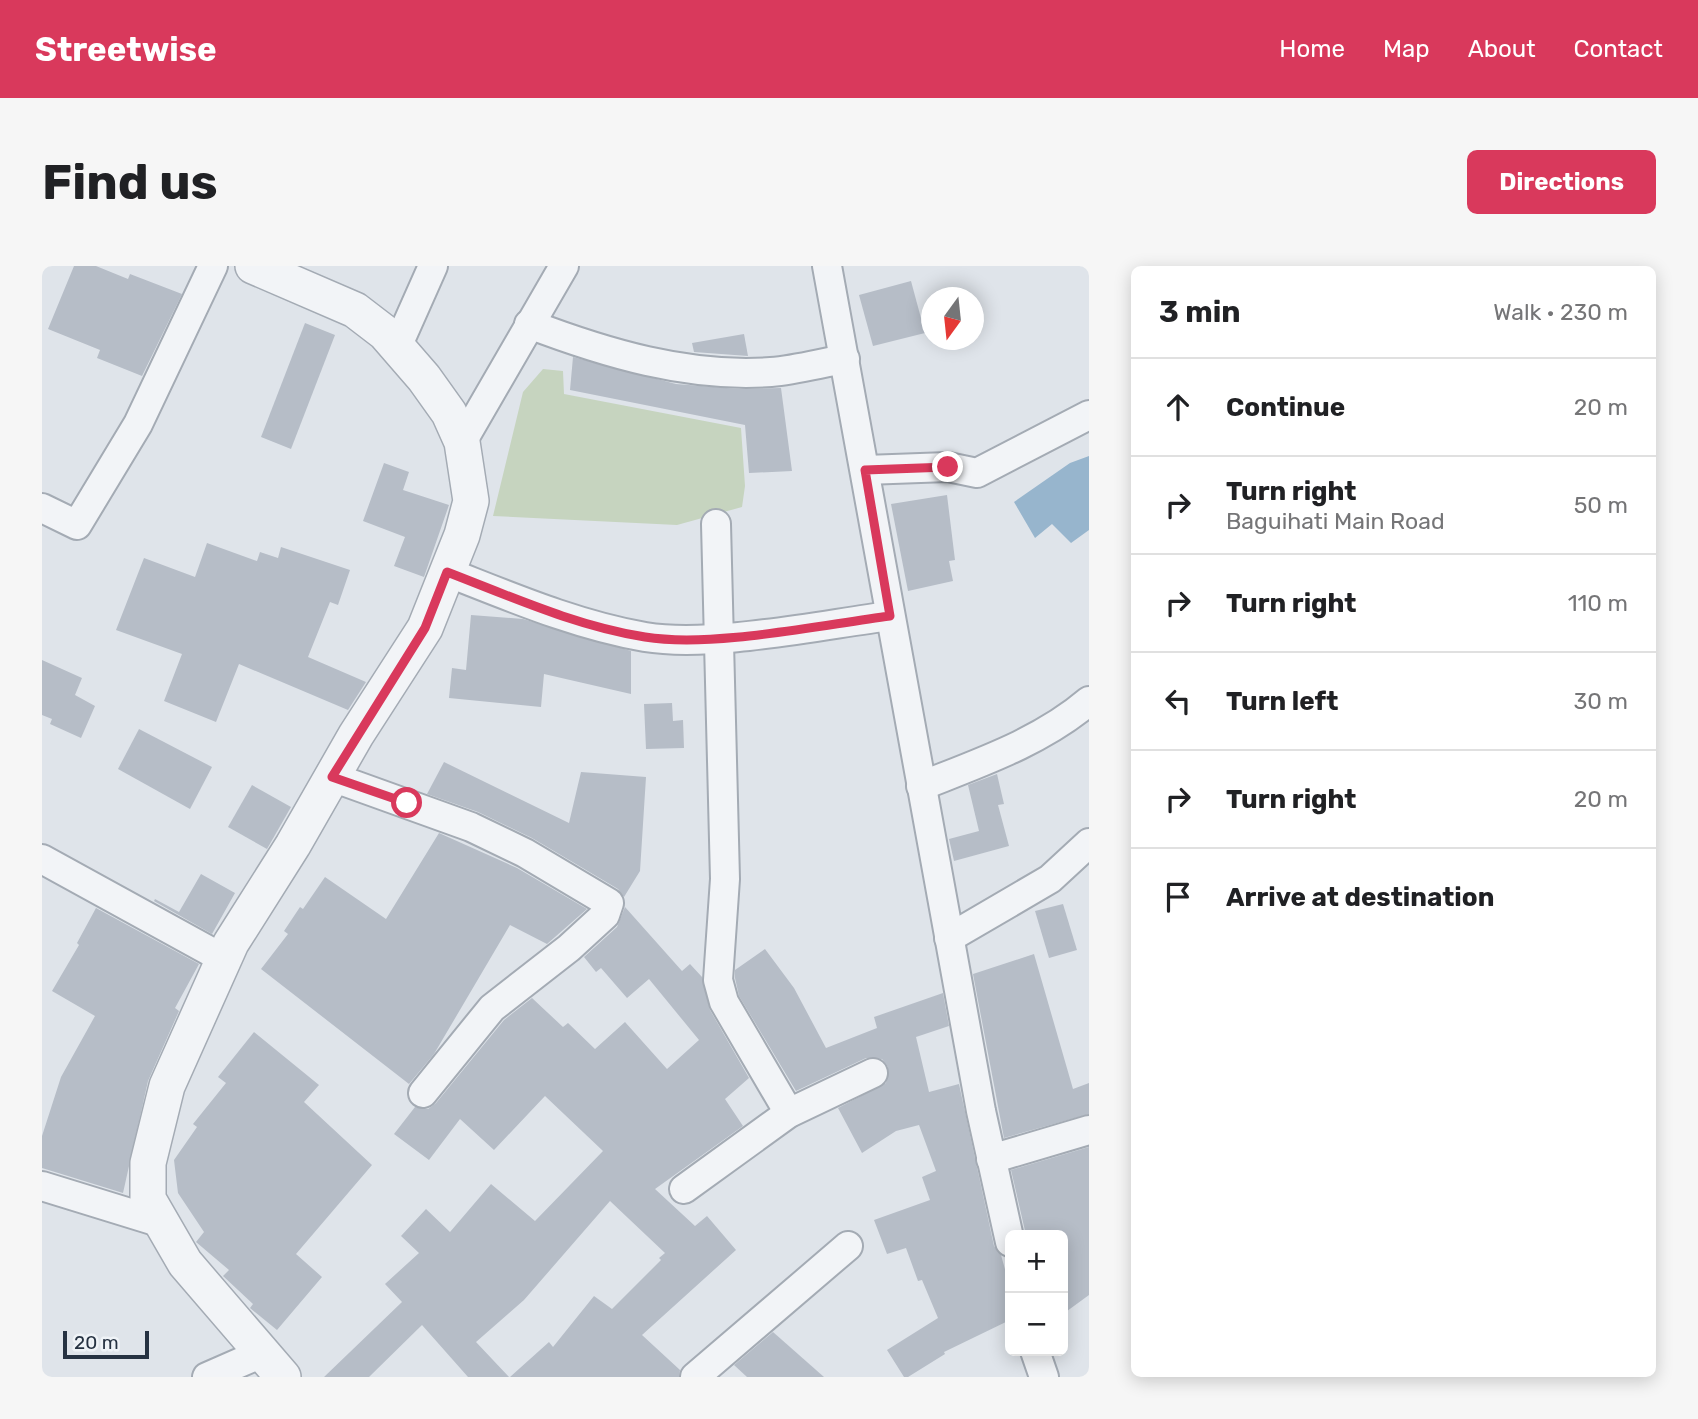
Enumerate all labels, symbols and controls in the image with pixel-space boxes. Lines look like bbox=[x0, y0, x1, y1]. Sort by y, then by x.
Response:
text: Streetwise bbox=[35, 30, 217, 69]
text: Home bbox=[1279, 35, 1345, 63]
text: Map bbox=[1383, 35, 1430, 63]
text: About bbox=[1468, 35, 1536, 63]
text: Contact bbox=[1574, 35, 1663, 63]
button: Directions bbox=[1467, 150, 1656, 214]
text: Find us bbox=[42, 153, 218, 211]
north arrow bbox=[921, 287, 984, 350]
text: 3 min bbox=[1159, 294, 1241, 330]
text: Walk · 230 m bbox=[1493, 298, 1628, 326]
icon: ahead bbox=[1159, 388, 1197, 426]
text: Continue bbox=[1226, 392, 1345, 423]
text: 20 m bbox=[1574, 393, 1628, 421]
route end bbox=[932, 451, 963, 482]
text: Turn right bbox=[1226, 476, 1356, 507]
icon: right bbox=[1159, 486, 1197, 524]
text: 50 m bbox=[1574, 491, 1628, 519]
text: Baguihati Main Road bbox=[1226, 507, 1445, 535]
icon: right bbox=[1159, 584, 1197, 622]
text: Turn right bbox=[1226, 588, 1356, 619]
text: 110 m bbox=[1568, 589, 1628, 617]
icon: left bbox=[1159, 682, 1197, 720]
text: Turn left bbox=[1226, 686, 1338, 717]
text: 30 m bbox=[1573, 687, 1628, 715]
icon: right bbox=[1159, 780, 1197, 818]
text: Turn right bbox=[1226, 784, 1356, 815]
text: 20 m bbox=[1574, 785, 1628, 813]
route start bbox=[391, 787, 422, 818]
icon: arrive bbox=[1159, 878, 1197, 916]
text: Arrive at destination bbox=[1226, 882, 1494, 913]
map controls bbox=[1005, 1230, 1068, 1356]
button: + bbox=[1005, 1230, 1068, 1293]
button: − bbox=[1005, 1293, 1068, 1356]
scale bar bbox=[63, 1328, 149, 1360]
text: 20 m bbox=[74, 1331, 119, 1354]

